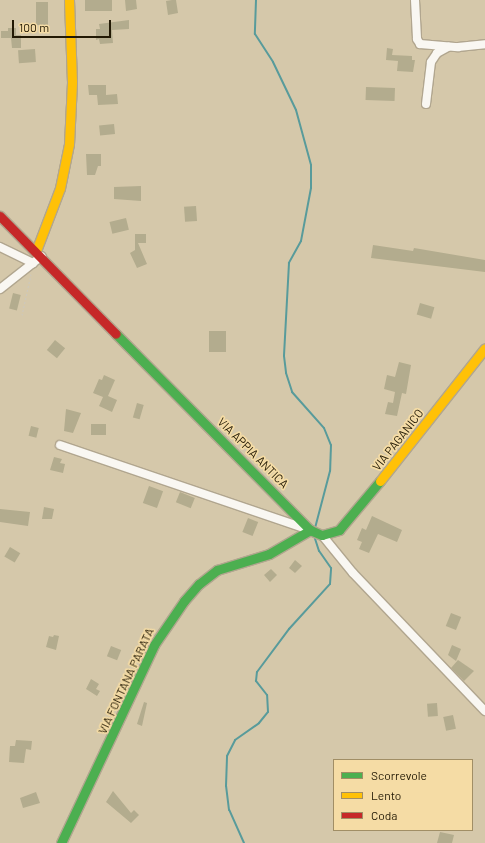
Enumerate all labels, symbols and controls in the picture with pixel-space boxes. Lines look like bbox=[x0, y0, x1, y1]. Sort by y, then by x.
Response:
scale bar bbox=[14, 12, 113, 38]
text: 100 m bbox=[19, 20, 49, 34]
street label: VIA PAGANICO bbox=[369, 406, 427, 474]
street label: VIA APPIA ANTICA bbox=[215, 415, 291, 491]
street label: VIA FONTANA PARATA bbox=[95, 626, 157, 736]
legend bbox=[333, 759, 473, 831]
text: Scorrevole bbox=[371, 768, 427, 782]
text: Lento bbox=[371, 788, 401, 802]
text: Coda bbox=[371, 808, 398, 822]

